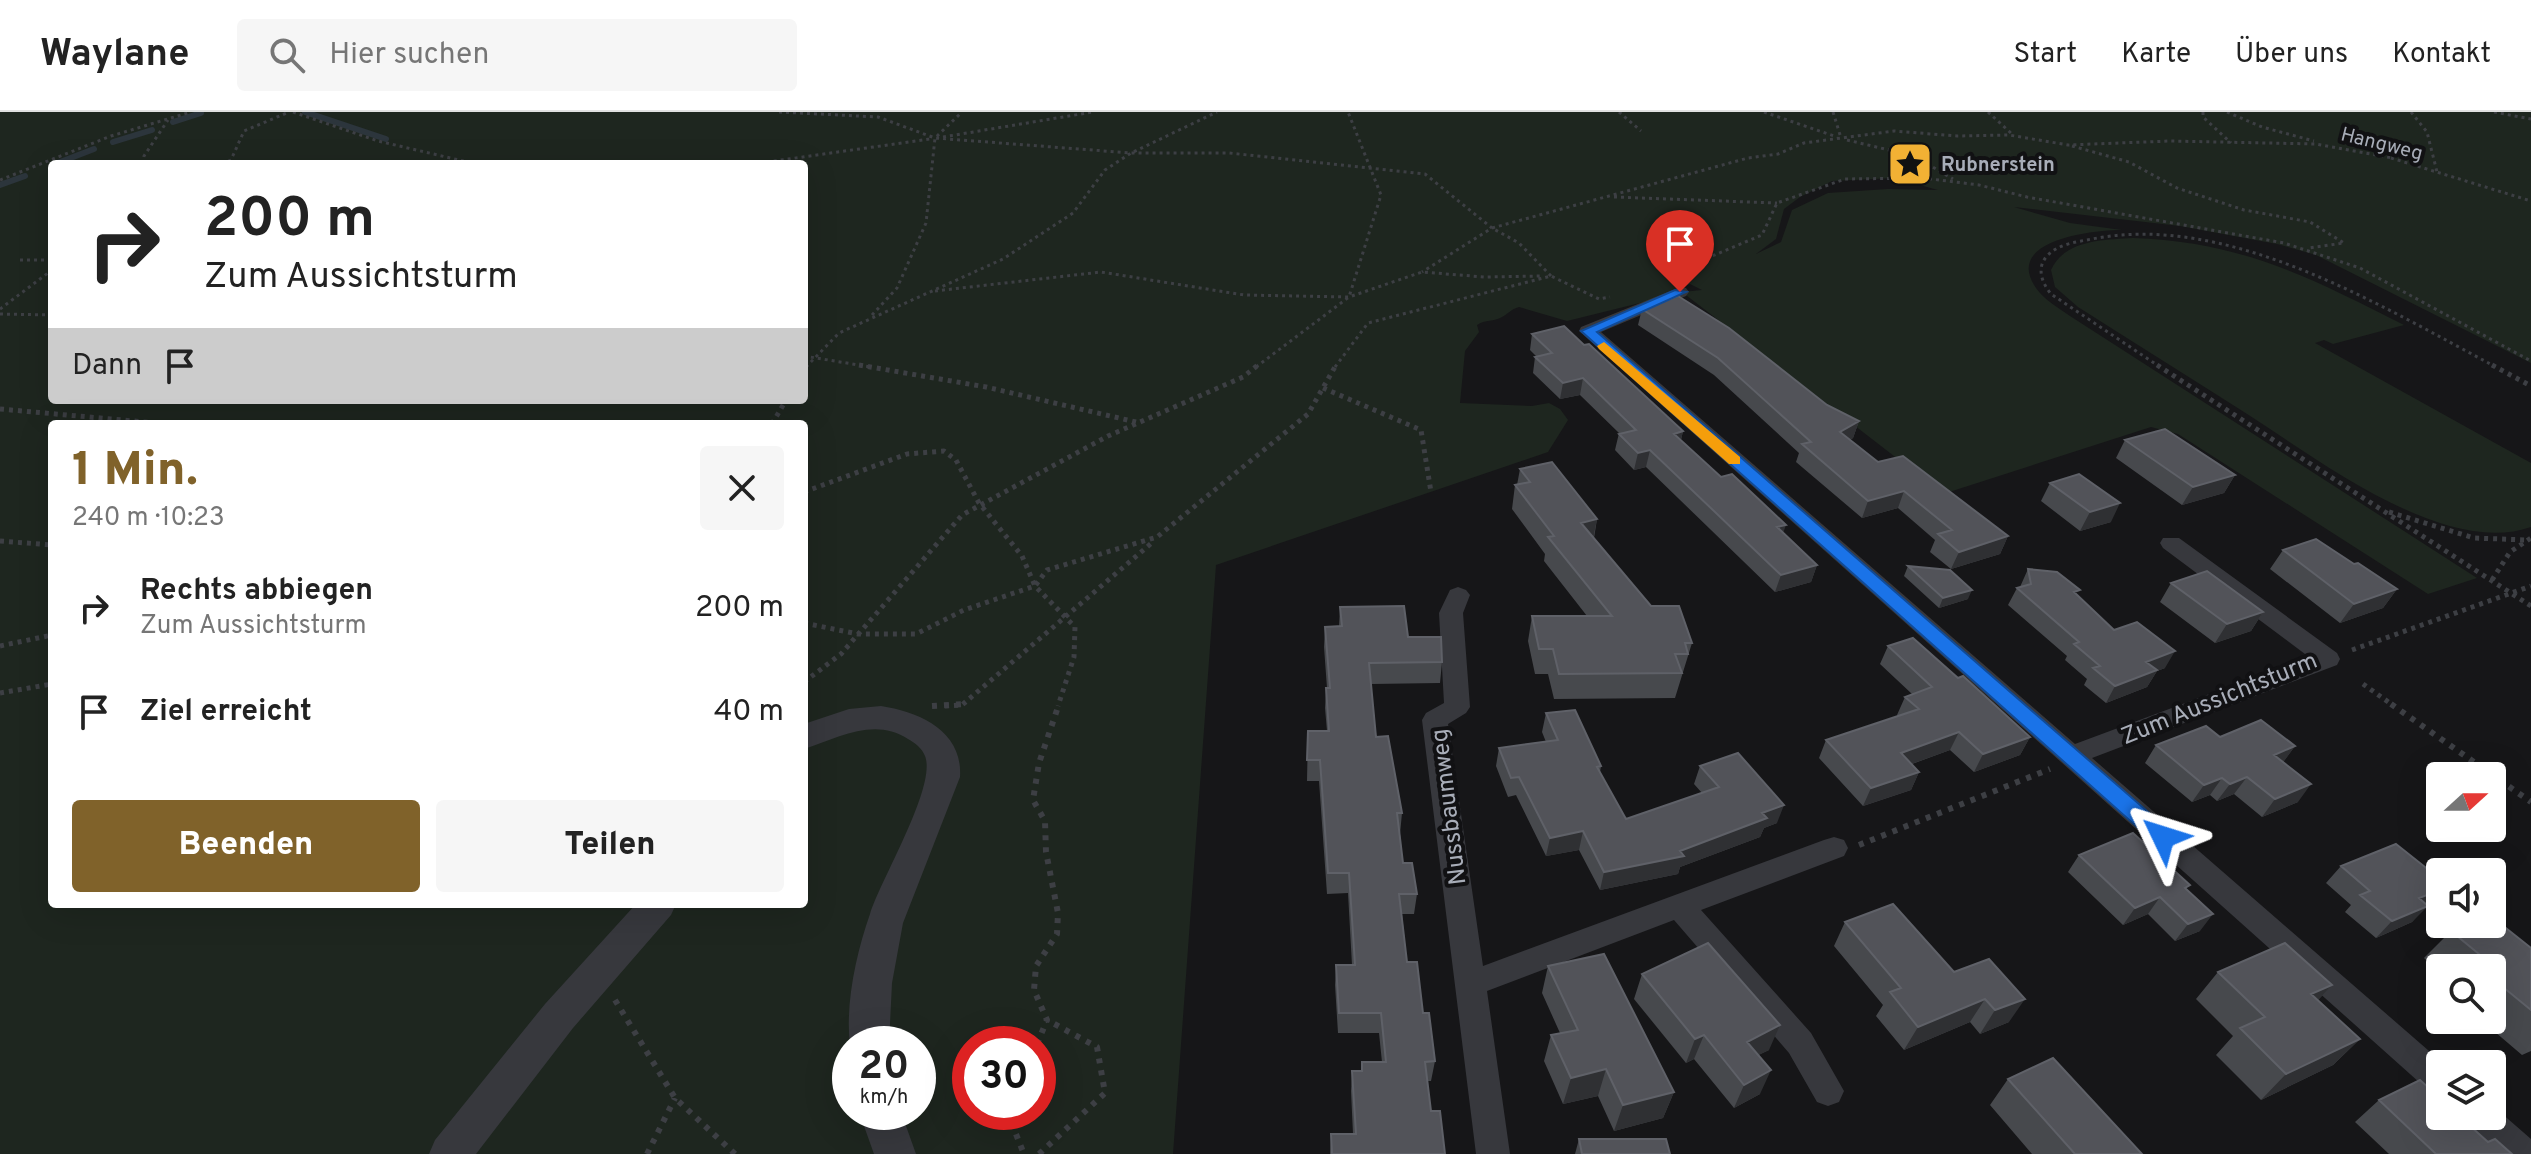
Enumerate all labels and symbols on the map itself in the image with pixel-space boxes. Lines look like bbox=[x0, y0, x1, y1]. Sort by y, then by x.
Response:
street label: Hangweg bbox=[2338, 122, 2425, 168]
place icon: Rubnerstein bbox=[1886, 140, 1934, 188]
place label: Rubnerstein bbox=[1941, 153, 2055, 179]
pin bbox=[1646, 210, 1714, 292]
street label: Zum Aussichtsturm bbox=[2117, 647, 2322, 753]
street label: Nussbaumweg bbox=[1426, 727, 1474, 887]
north arrow bbox=[2426, 762, 2506, 842]
position arrow bbox=[2121, 795, 2205, 879]
speed limit sign: 30 bbox=[952, 1026, 1056, 1130]

